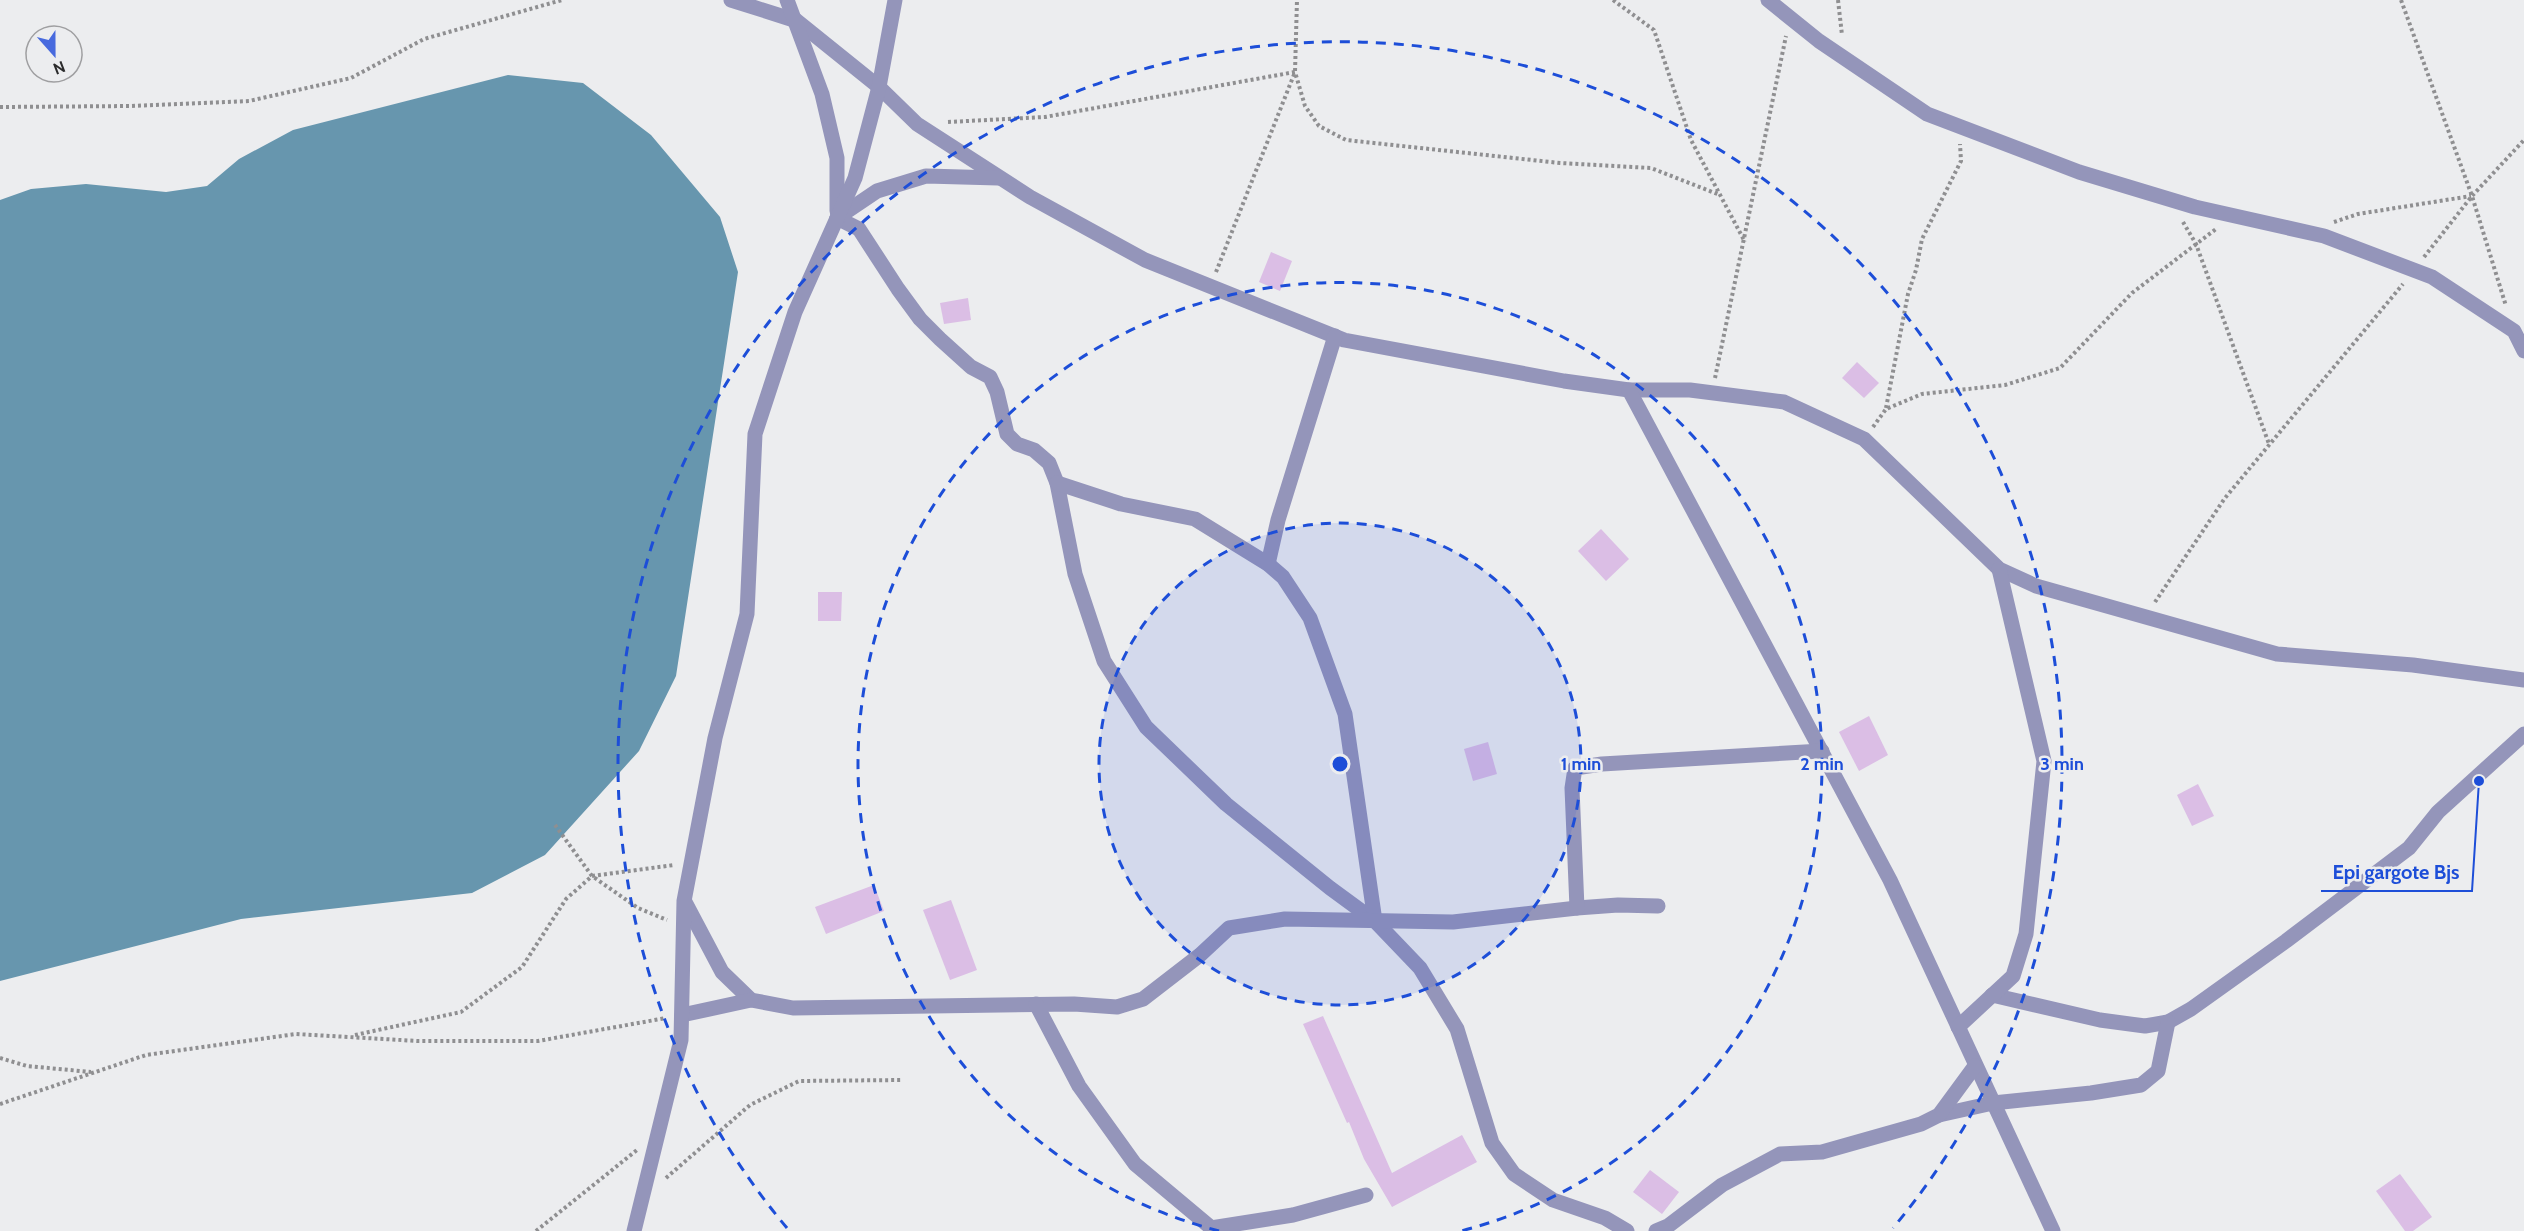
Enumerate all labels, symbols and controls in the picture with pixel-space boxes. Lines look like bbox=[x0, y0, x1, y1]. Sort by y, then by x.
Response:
north arrow bbox=[24, 24, 84, 84]
text: N bbox=[51, 57, 68, 78]
text: 1 min bbox=[1561, 753, 1601, 775]
text: 2 min bbox=[1800, 753, 1844, 775]
text: 3 min bbox=[2040, 753, 2084, 775]
centre of rings bbox=[1330, 754, 1350, 774]
callout: Epi gargote Bjs bbox=[2321, 853, 2472, 891]
text: Epi gargote Bjs bbox=[2332, 860, 2460, 884]

